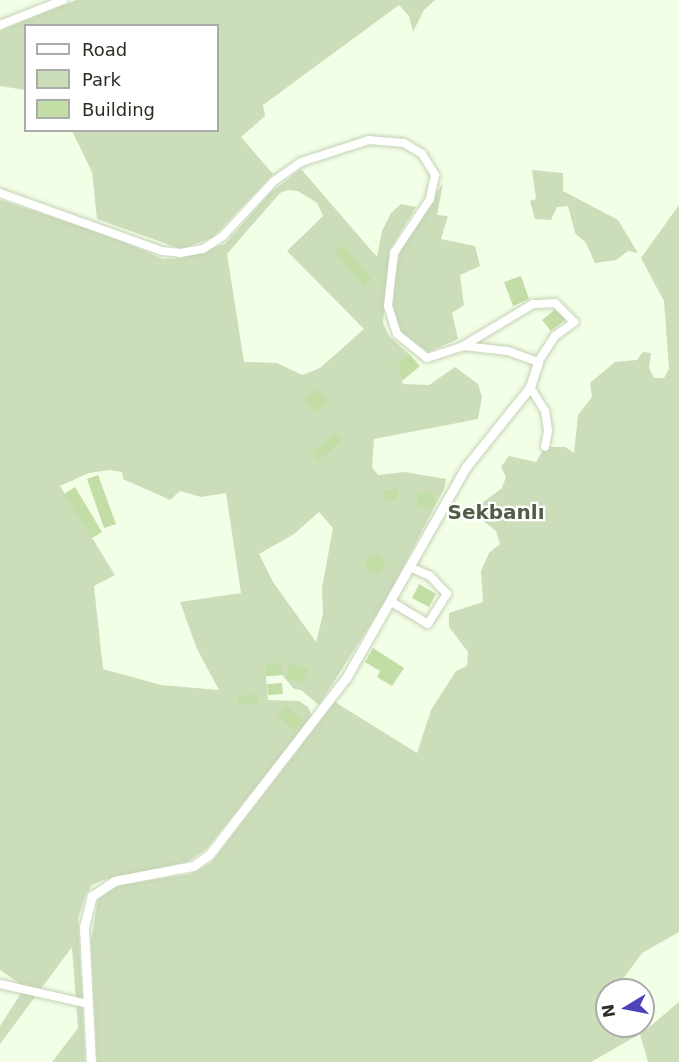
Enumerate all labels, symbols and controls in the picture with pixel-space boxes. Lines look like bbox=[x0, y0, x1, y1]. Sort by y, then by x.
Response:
legend bbox=[24, 24, 219, 132]
text: Road bbox=[82, 39, 127, 60]
text: Park bbox=[82, 69, 121, 90]
text: Building bbox=[82, 99, 155, 120]
district label: Sekbanlı bbox=[447, 500, 545, 524]
north arrow bbox=[595, 978, 655, 1038]
text: N bbox=[598, 1003, 619, 1019]

